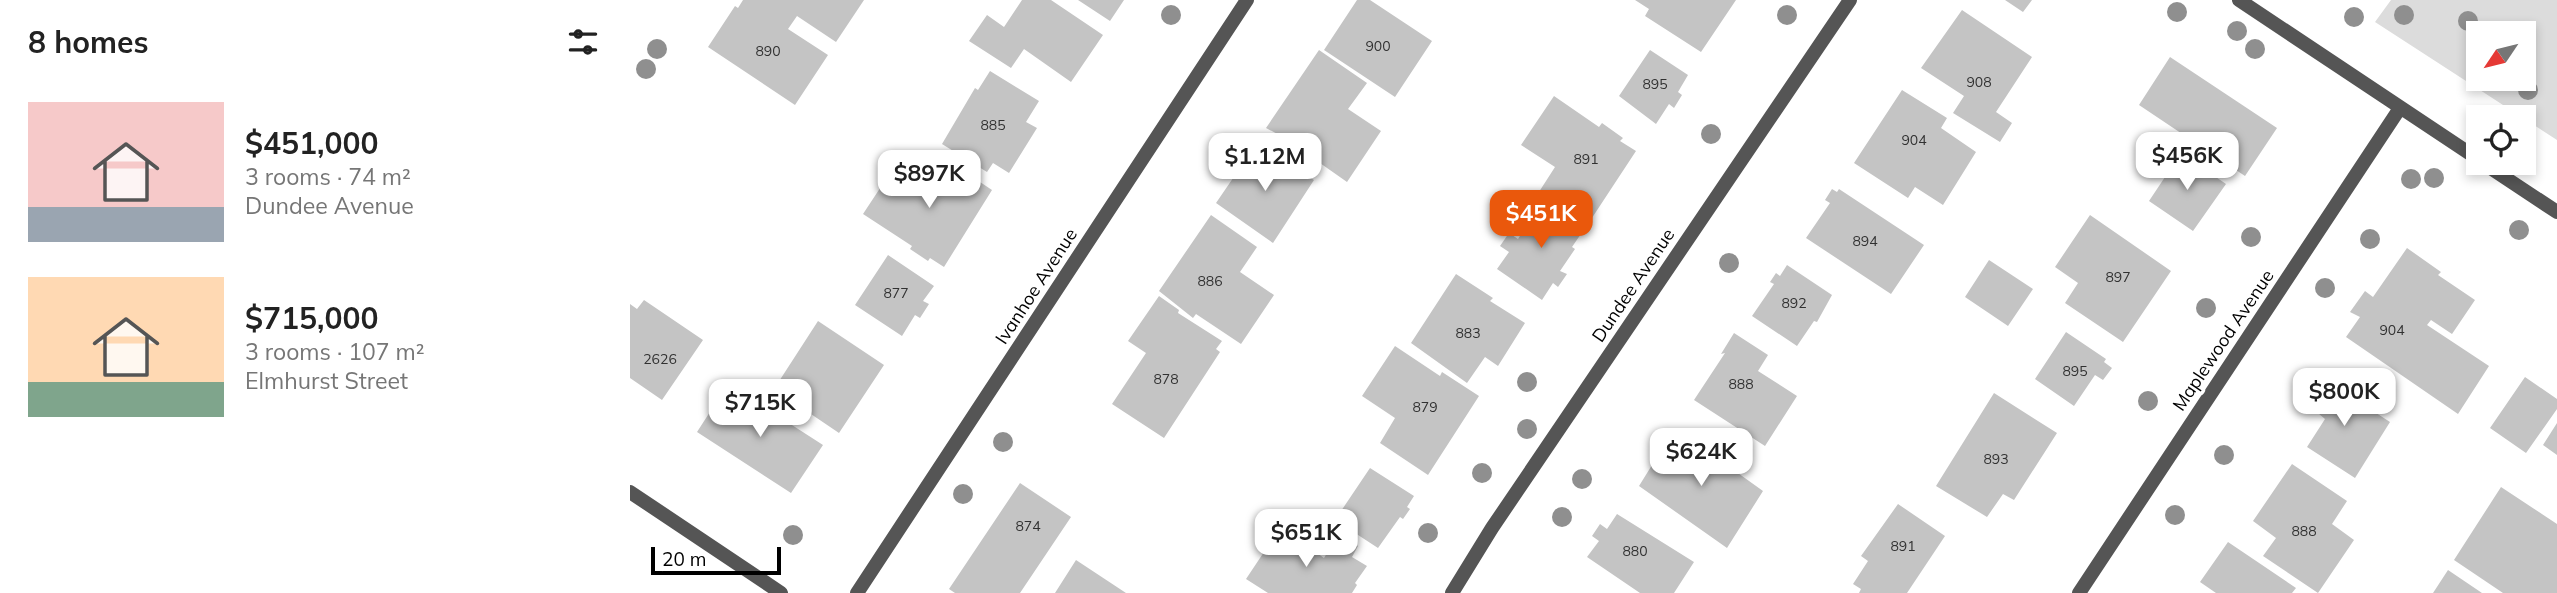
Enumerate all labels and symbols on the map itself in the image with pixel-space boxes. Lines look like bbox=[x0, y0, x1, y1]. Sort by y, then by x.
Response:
north arrow bbox=[2466, 21, 2536, 91]
house number: 900 bbox=[1365, 37, 1391, 55]
house number: 890 bbox=[755, 42, 781, 60]
house number: 908 bbox=[1966, 73, 1992, 91]
house number: 895 bbox=[1642, 75, 1668, 93]
house number: 885 bbox=[980, 116, 1006, 134]
house number: 904 bbox=[1901, 131, 1927, 149]
pin: $456K bbox=[2138, 132, 2236, 192]
pin: $1.12M bbox=[1208, 134, 1322, 193]
pin: $897K bbox=[880, 150, 978, 210]
house number: 891 bbox=[1573, 150, 1599, 168]
pin: $451K bbox=[1492, 190, 1590, 250]
street label: Ivanhoe Avenue bbox=[990, 224, 1082, 348]
street label: Dundee Avenue bbox=[1587, 224, 1679, 346]
house number: 894 bbox=[1852, 232, 1878, 250]
street label: Maplewood Avenue bbox=[2167, 265, 2279, 415]
house number: 897 bbox=[2105, 268, 2131, 286]
house number: 886 bbox=[1197, 272, 1223, 290]
house number: 877 bbox=[883, 284, 909, 302]
house number: 892 bbox=[1781, 294, 1807, 312]
house number: 904 bbox=[2379, 321, 2405, 339]
house number: 883 bbox=[1455, 324, 1481, 342]
house number: 2626 bbox=[643, 350, 677, 368]
house number: 895 bbox=[2062, 362, 2088, 380]
pin: $800K bbox=[2295, 368, 2393, 428]
house number: 878 bbox=[1153, 370, 1179, 388]
house number: 888 bbox=[1728, 375, 1754, 393]
pin: $715K bbox=[711, 380, 809, 439]
house number: 879 bbox=[1412, 398, 1438, 416]
pin: $624K bbox=[1652, 428, 1750, 488]
house number: 893 bbox=[1983, 450, 2009, 468]
pin: $651K bbox=[1257, 510, 1355, 569]
house number: 874 bbox=[1015, 517, 1041, 535]
house number: 888 bbox=[2291, 522, 2317, 540]
house number: 891 bbox=[1890, 537, 1916, 555]
house number: 880 bbox=[1622, 542, 1648, 560]
scale bar bbox=[651, 544, 780, 576]

